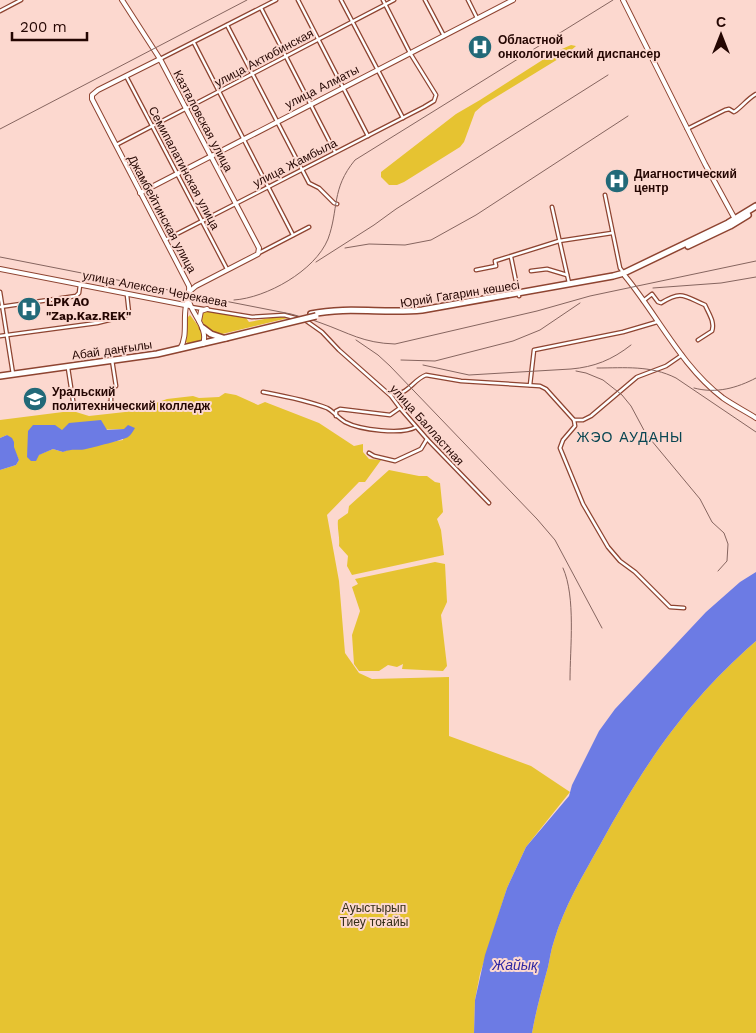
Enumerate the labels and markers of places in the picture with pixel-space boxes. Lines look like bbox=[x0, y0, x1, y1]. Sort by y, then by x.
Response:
place label: Областной онкологический диспансер bbox=[498, 33, 661, 61]
hospital icon: Областной онкологический диспансер bbox=[467, 34, 493, 60]
place label: Диагностический центр bbox=[634, 167, 737, 195]
hospital icon: Диагностический центр bbox=[604, 168, 630, 194]
place label: LPK AO "Zap.Kaz.REK" bbox=[46, 295, 131, 323]
hospital icon: LPK AO "Zap.Kaz.REK" bbox=[16, 296, 42, 322]
place label: Уральский политехнический колледж bbox=[52, 385, 211, 413]
school or university icon: Уральский политехнический колледж bbox=[22, 386, 48, 412]

